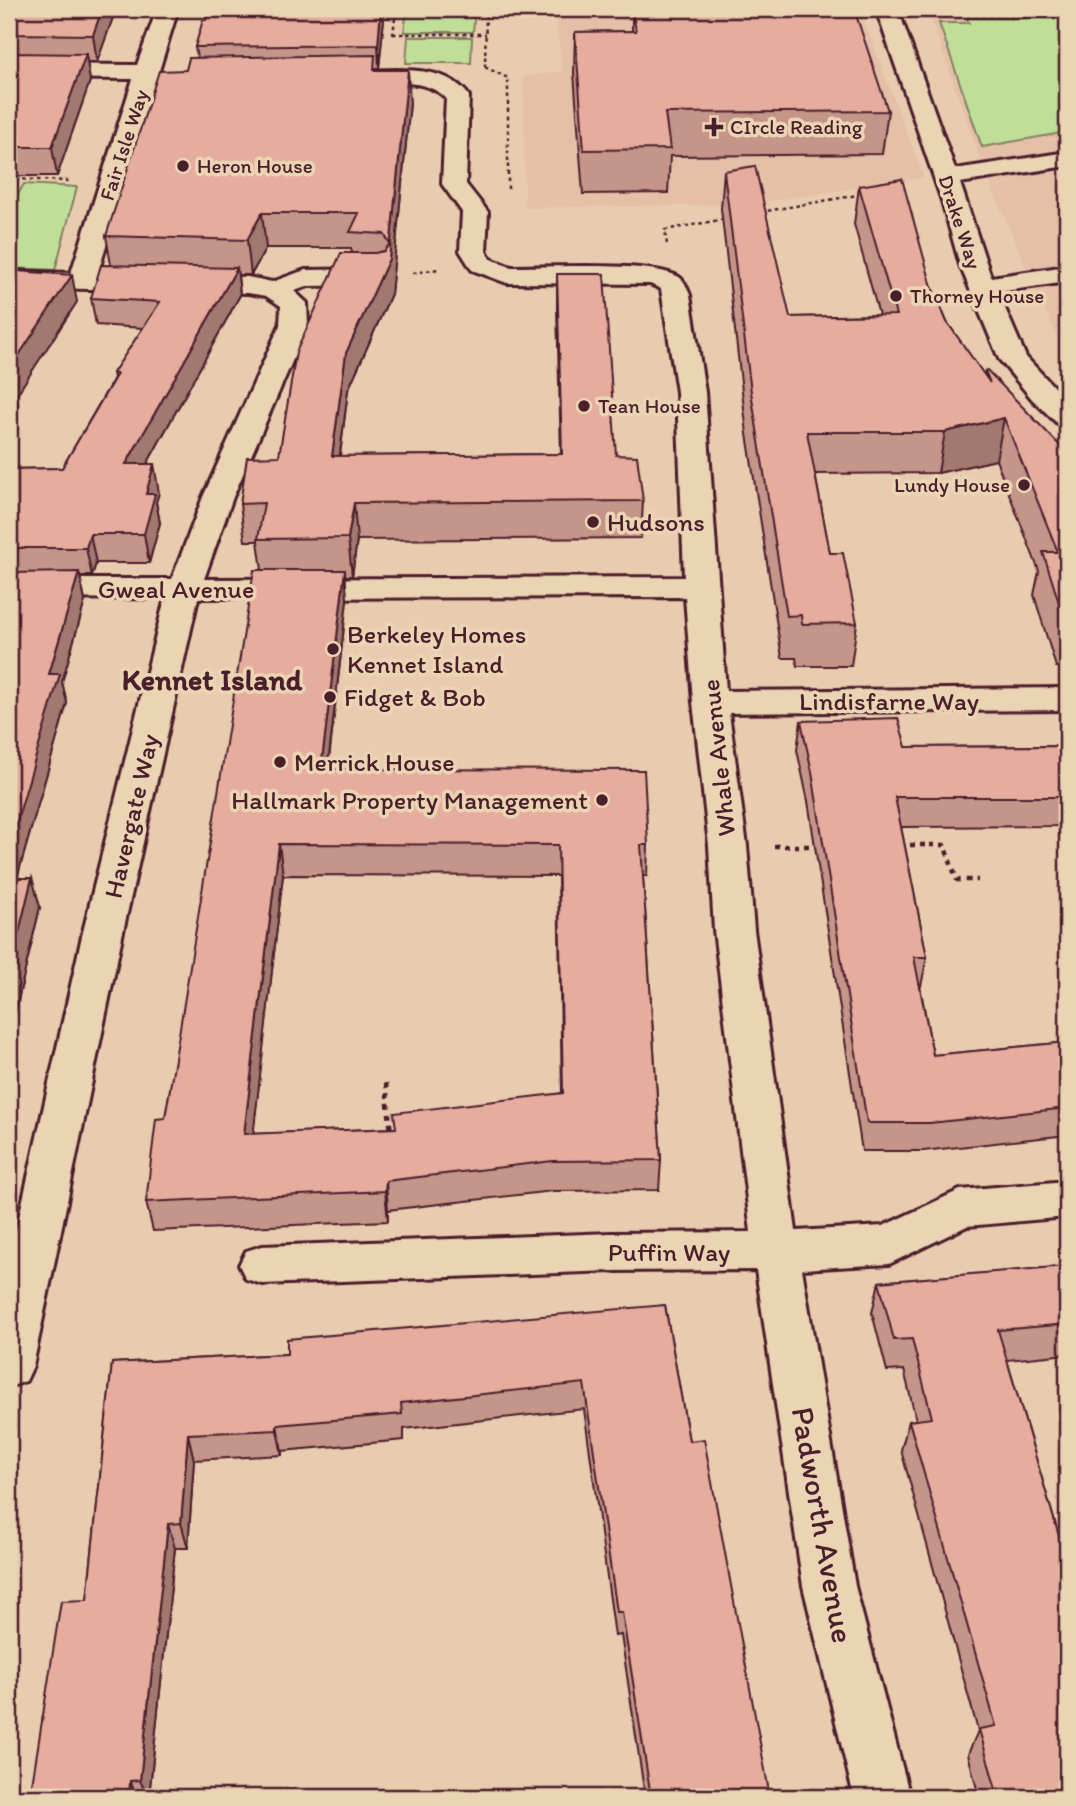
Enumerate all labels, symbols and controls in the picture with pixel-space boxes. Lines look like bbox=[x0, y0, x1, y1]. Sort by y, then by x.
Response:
street label: Fair Isle Way bbox=[94, 86, 153, 203]
place label: CIrcle Reading bbox=[730, 114, 863, 139]
marker: CIrcle Reading bbox=[704, 117, 724, 137]
place label: Heron House bbox=[197, 153, 313, 178]
marker: Heron House bbox=[175, 158, 191, 174]
street label: Drake Way bbox=[934, 172, 987, 272]
place label: Thorney House bbox=[910, 283, 1044, 308]
marker: Thorney House bbox=[888, 288, 904, 304]
place label: Tean House bbox=[598, 393, 701, 418]
marker: Tean House bbox=[576, 398, 592, 414]
place label: Lundy House bbox=[894, 472, 1010, 497]
marker: Lundy House bbox=[1016, 477, 1032, 493]
place label: Hudsons bbox=[607, 506, 705, 538]
marker: Hudsons bbox=[585, 514, 601, 530]
street label: Gweal Avenue bbox=[98, 573, 254, 605]
place label: Berkeley Homes Kennet Island bbox=[347, 618, 526, 680]
marker: Berkeley Homes Kennet Island bbox=[325, 641, 341, 657]
district label: Kennet Island bbox=[122, 661, 303, 698]
street label: Whale Avenue bbox=[694, 678, 742, 838]
place label: Fidget & Bob bbox=[344, 681, 486, 713]
street label: Lindisfarne Way bbox=[799, 685, 979, 717]
marker: Fidget & Bob bbox=[322, 689, 338, 705]
street label: Havergate Way bbox=[97, 731, 165, 901]
place label: Merrick House bbox=[294, 746, 455, 778]
marker: Merrick House bbox=[272, 754, 288, 770]
place label: Hallmark Property Management bbox=[231, 784, 588, 816]
marker: Hallmark Property Management bbox=[594, 792, 610, 808]
street label: Puffin Way bbox=[608, 1236, 730, 1268]
street label: Padworth Avenue bbox=[783, 1404, 863, 1646]

